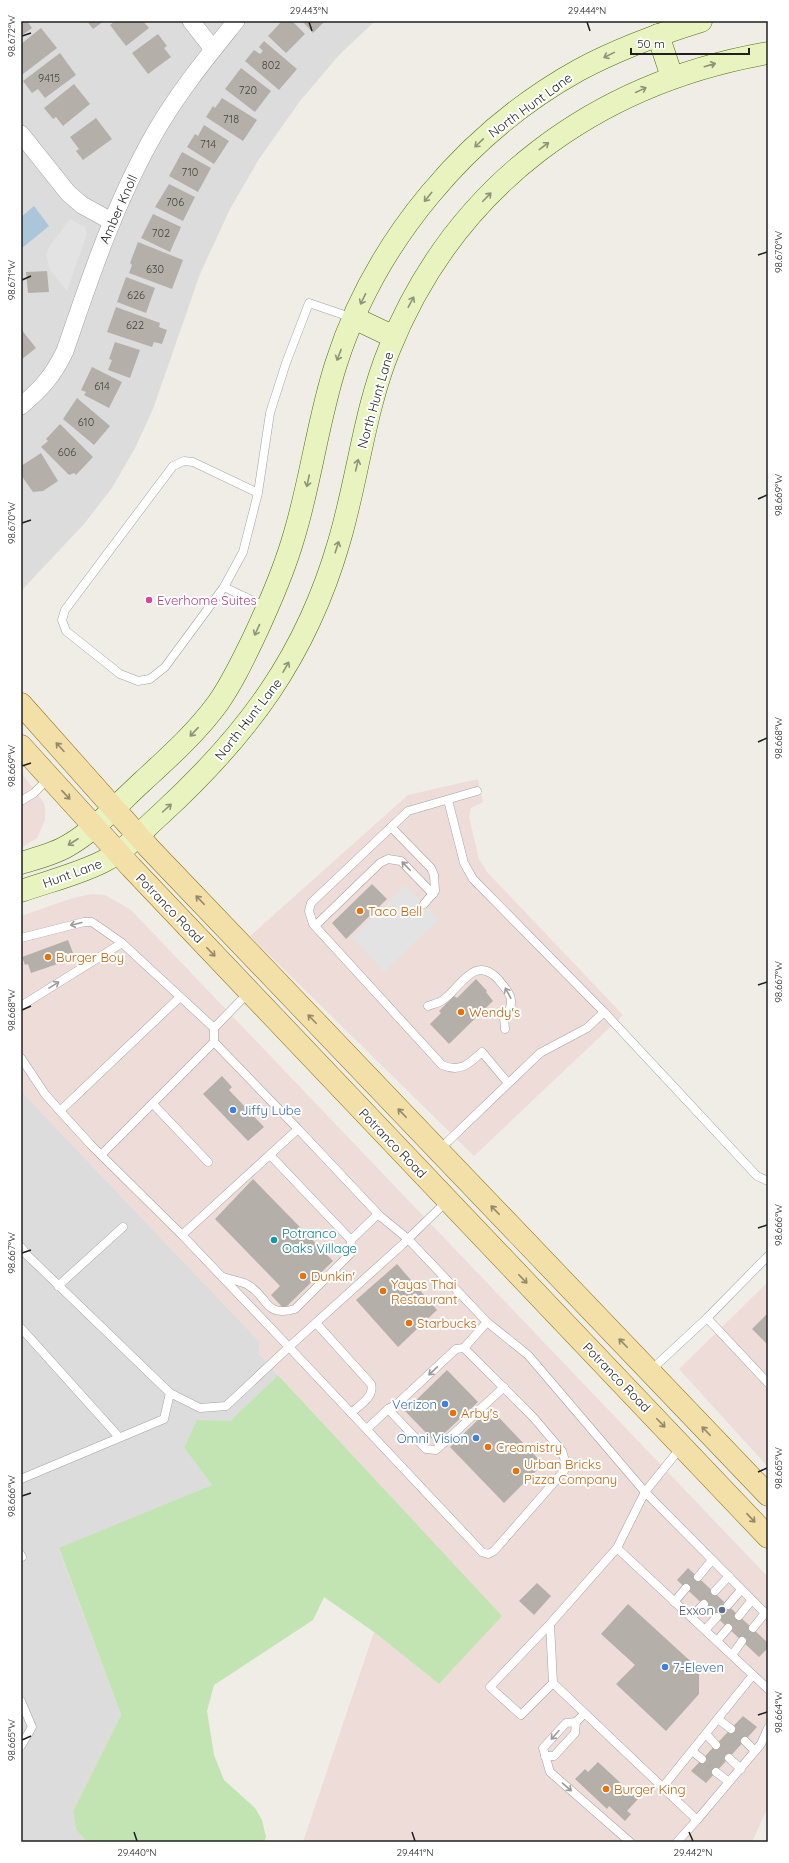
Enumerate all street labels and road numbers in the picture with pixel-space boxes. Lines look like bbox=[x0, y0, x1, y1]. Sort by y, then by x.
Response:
street label: North Hunt Lane bbox=[485, 69, 575, 141]
street label: Amber Knoll bbox=[96, 172, 140, 246]
street label: North Hunt Lane bbox=[354, 350, 396, 450]
street label: North Hunt Lane bbox=[211, 675, 285, 763]
street label: Hunt Lane bbox=[40, 855, 104, 891]
street label: Potranco Road bbox=[133, 870, 207, 946]
street label: Potranco Road bbox=[356, 1105, 430, 1181]
street label: Potranco Road bbox=[580, 1339, 654, 1415]

